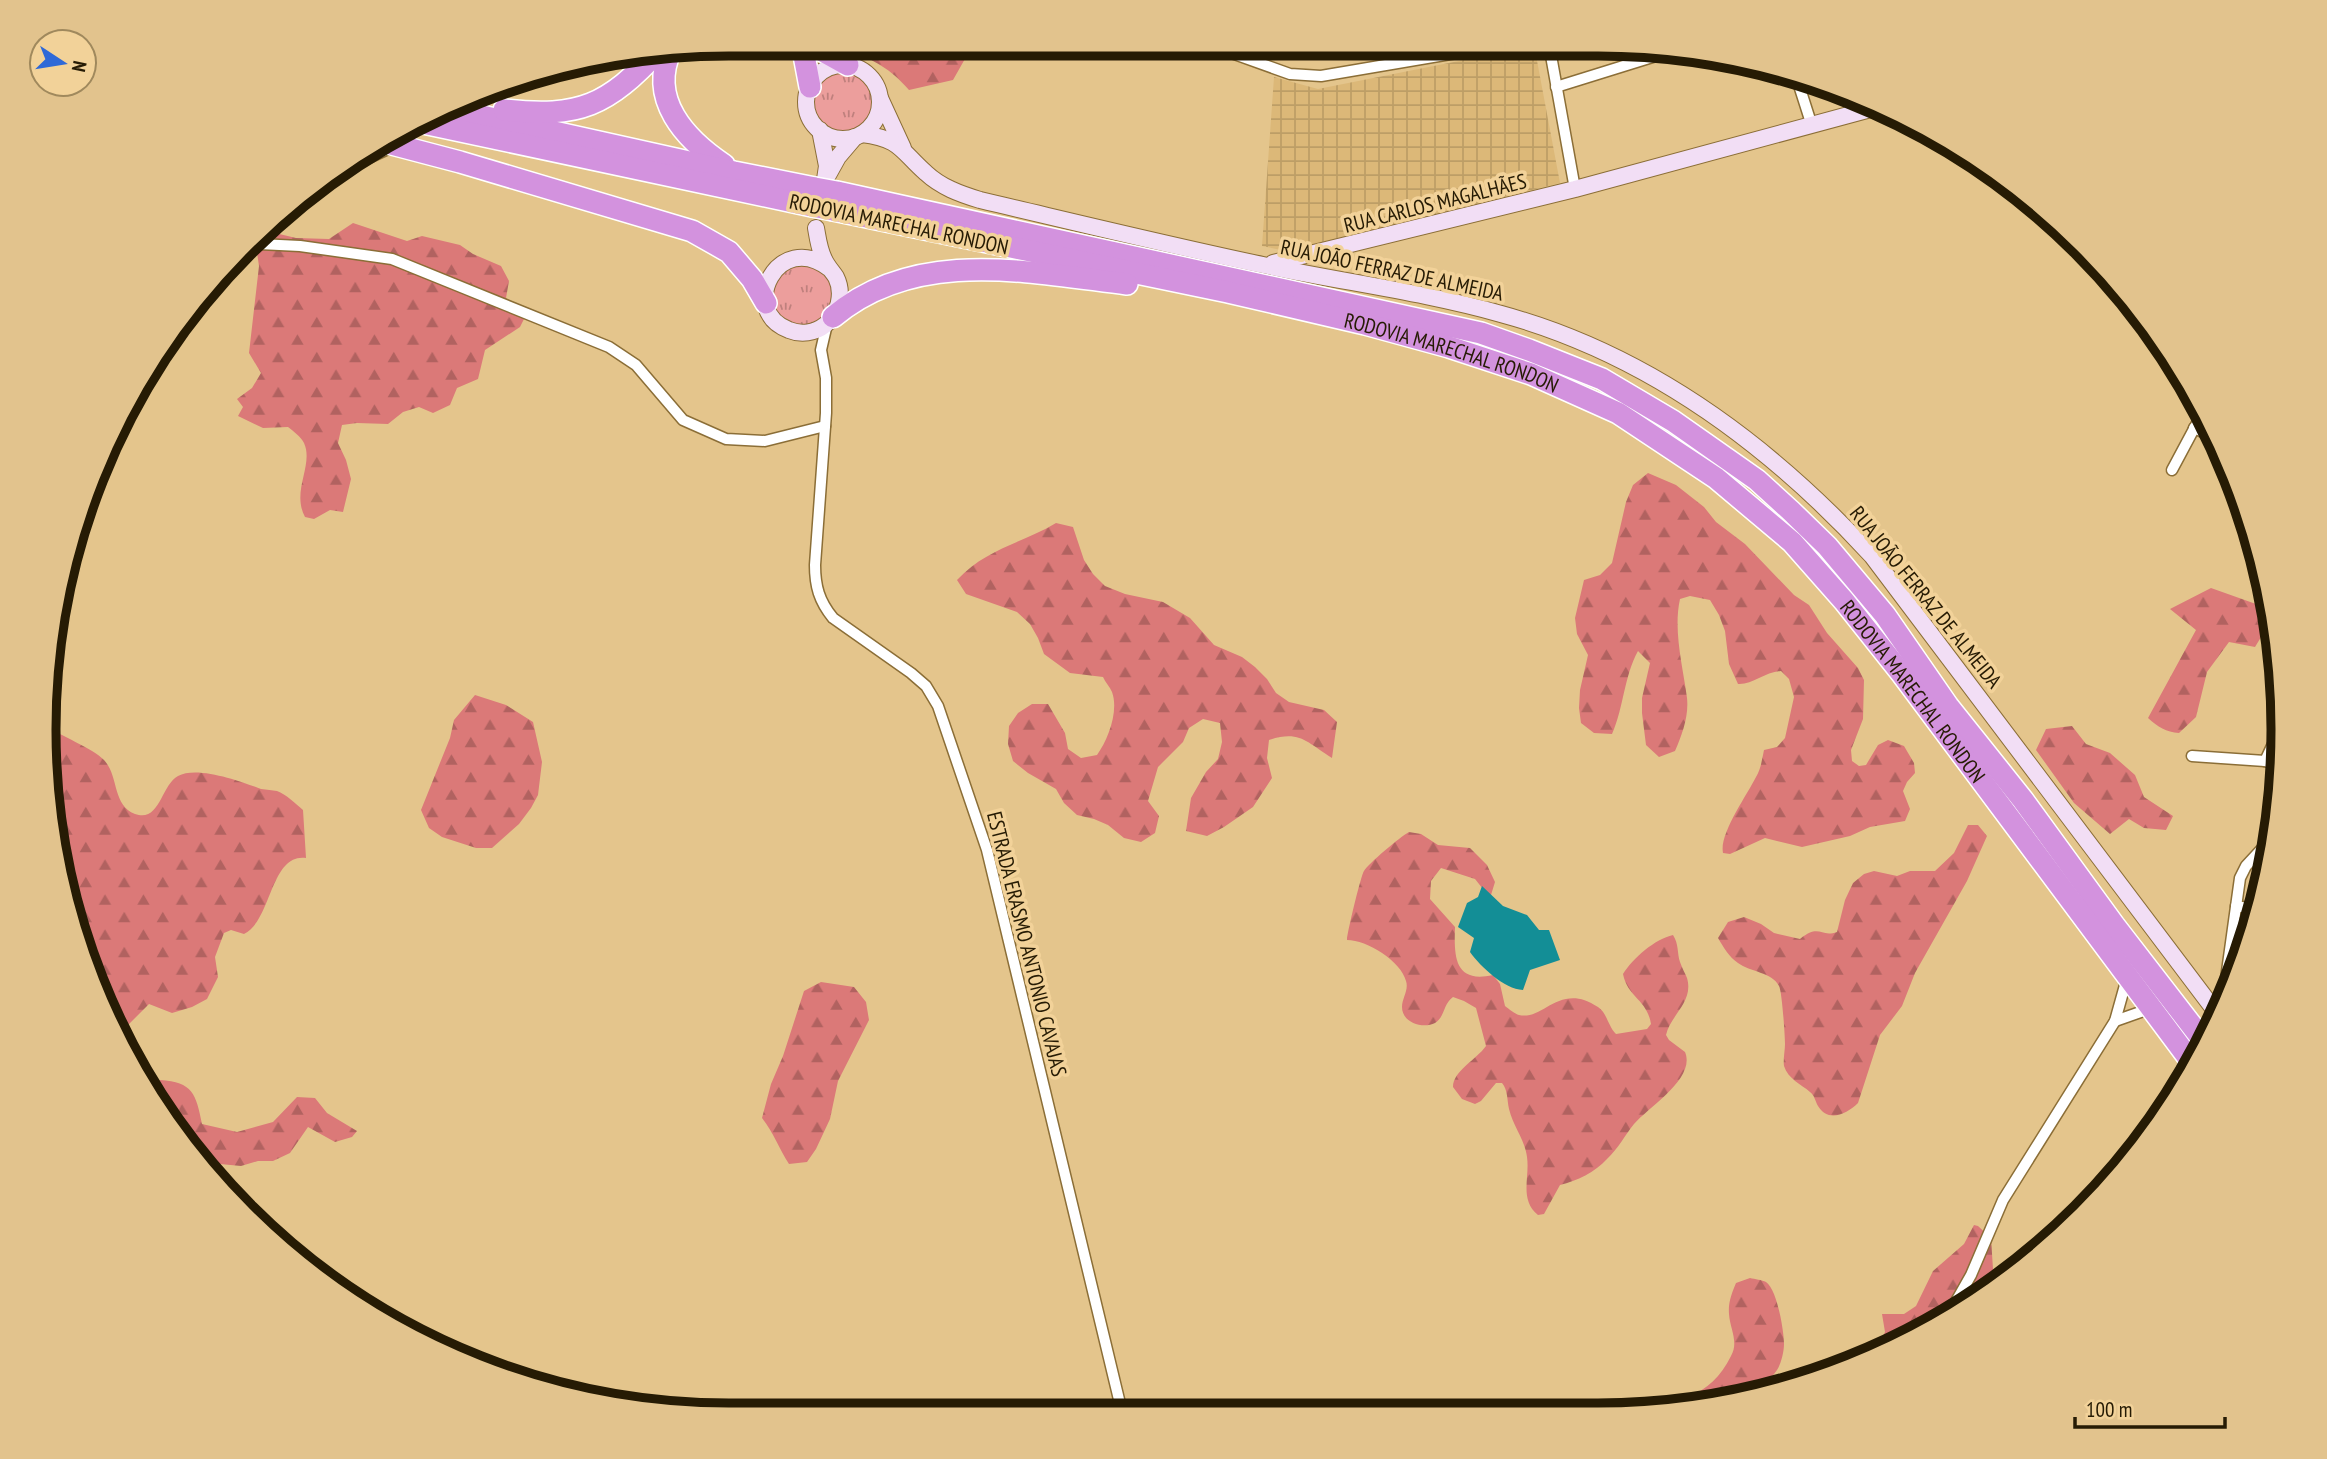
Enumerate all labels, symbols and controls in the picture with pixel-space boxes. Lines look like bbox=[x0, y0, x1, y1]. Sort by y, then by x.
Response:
north arrow bbox=[28, 28, 98, 98]
text: N bbox=[67, 59, 92, 74]
street label: RUA CARLOS MAGALHÃES bbox=[1341, 167, 1529, 239]
street label: RODOVIA MARECHAL RONDON bbox=[787, 188, 1011, 260]
street label: RUA JOÃO FERRAZ DE ALMEIDA bbox=[1278, 233, 1506, 307]
street label: RODOVIA MARECHAL RONDON bbox=[1342, 306, 1563, 398]
street label: RUA JOÃO FERRAZ DE ALMEIDA bbox=[1844, 500, 2008, 694]
street label: RODOVIA MARECHAL RONDON bbox=[1835, 594, 1992, 788]
street label: ESTRADA ERASMO ANTONIO CAVAJAS bbox=[981, 809, 1073, 1079]
scale bar bbox=[2075, 1386, 2226, 1430]
text: 100 m bbox=[2086, 1396, 2132, 1423]

